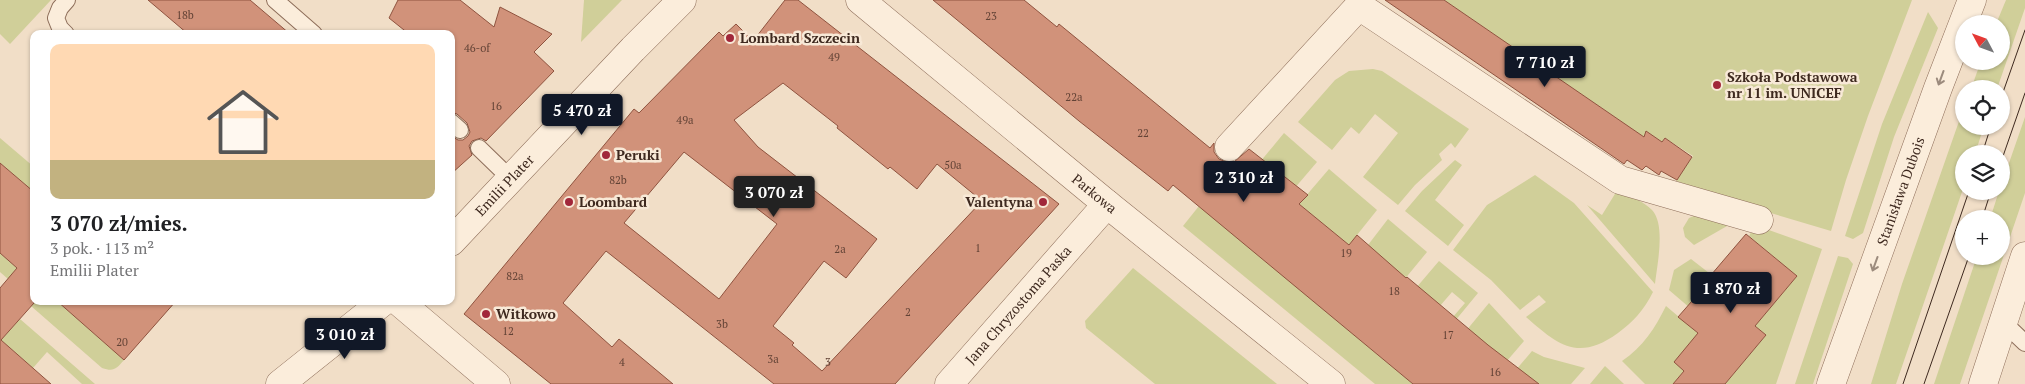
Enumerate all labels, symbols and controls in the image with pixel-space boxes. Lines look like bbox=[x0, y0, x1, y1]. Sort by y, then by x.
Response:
house number: 18b bbox=[176, 8, 194, 22]
house number: 23 bbox=[985, 9, 997, 23]
north arrow bbox=[1955, 15, 2010, 70]
map controls bbox=[1955, 15, 2010, 265]
place label: Lombard Szczecin bbox=[740, 28, 860, 47]
marker: Lombard Szczecin bbox=[724, 32, 736, 44]
house number: 46-of bbox=[464, 41, 491, 55]
pin: 7 710 zł bbox=[1493, 46, 1597, 88]
house number: 49 bbox=[828, 50, 840, 64]
text: 7 710 zł bbox=[1516, 51, 1574, 73]
place label: Szkoła Podstawowa nr 11 im. UNICEF bbox=[1727, 67, 1858, 102]
one-way arrow bbox=[1936, 70, 1945, 85]
icon: home bbox=[198, 77, 288, 167]
marker: Szkoła Podstawowa nr 11 im. UNICEF bbox=[1711, 79, 1723, 91]
button: locate bbox=[1955, 80, 2010, 135]
house number: 22a bbox=[1065, 90, 1083, 104]
pin: 5 470 zł bbox=[530, 94, 634, 136]
house number: 16 bbox=[490, 99, 502, 113]
text: 5 470 zł bbox=[553, 99, 611, 121]
house number: 49a bbox=[676, 113, 694, 127]
house number: 22 bbox=[1137, 126, 1149, 140]
street label: Stanisława Dubois bbox=[1872, 134, 1929, 248]
place label: Peruki bbox=[616, 145, 660, 164]
button: layers bbox=[1955, 145, 2010, 200]
marker: Peruki bbox=[600, 149, 612, 161]
street label: Emilii Plater bbox=[471, 150, 538, 220]
house number: 50a bbox=[944, 158, 962, 172]
pin: 2 310 zł bbox=[1192, 160, 1296, 203]
text: 2 310 zł bbox=[1215, 166, 1273, 188]
street label: Parkowa bbox=[1068, 169, 1121, 217]
house number: 82b bbox=[609, 173, 627, 187]
pin: 3 070 zł bbox=[722, 176, 826, 218]
text: 3 070 zł bbox=[745, 181, 803, 203]
place label: Loombard bbox=[579, 192, 648, 211]
place label: Valentyna bbox=[965, 192, 1033, 211]
marker: Loombard bbox=[563, 196, 575, 208]
marker: Valentyna bbox=[1037, 196, 1049, 208]
text: 3 070 zł/mies. bbox=[50, 209, 188, 237]
button: + bbox=[1955, 210, 2010, 265]
text: 3 pok. · 113 m² bbox=[50, 237, 154, 259]
street label: Jana Chryzostoma Paska bbox=[961, 241, 1075, 368]
house number: 1 bbox=[975, 241, 981, 255]
house number: 2a bbox=[834, 242, 846, 256]
house number: 19 bbox=[1340, 246, 1352, 260]
one-way arrow bbox=[1870, 256, 1879, 271]
text: Emilii Plater bbox=[50, 259, 139, 281]
house number: 82a bbox=[506, 269, 524, 283]
pin: 1 870 zł bbox=[1679, 272, 1783, 314]
text: 1 870 zł bbox=[1702, 277, 1760, 299]
house number: 18 bbox=[1388, 284, 1400, 298]
place label: Witkowo bbox=[496, 304, 556, 323]
house number: 2 bbox=[905, 305, 911, 319]
marker: Witkowo bbox=[480, 308, 492, 320]
house number: 3b bbox=[716, 317, 728, 331]
pin: 3 010 zł bbox=[293, 318, 397, 360]
text: 3 010 zł bbox=[316, 323, 374, 345]
house number: 12 bbox=[502, 324, 514, 338]
house number: 17 bbox=[1442, 328, 1454, 342]
house number: 20 bbox=[116, 335, 128, 349]
house number: 3a bbox=[767, 352, 779, 366]
house number: 4 bbox=[619, 355, 625, 369]
house number: 3 bbox=[825, 355, 831, 369]
house number: 16 bbox=[1489, 365, 1501, 379]

